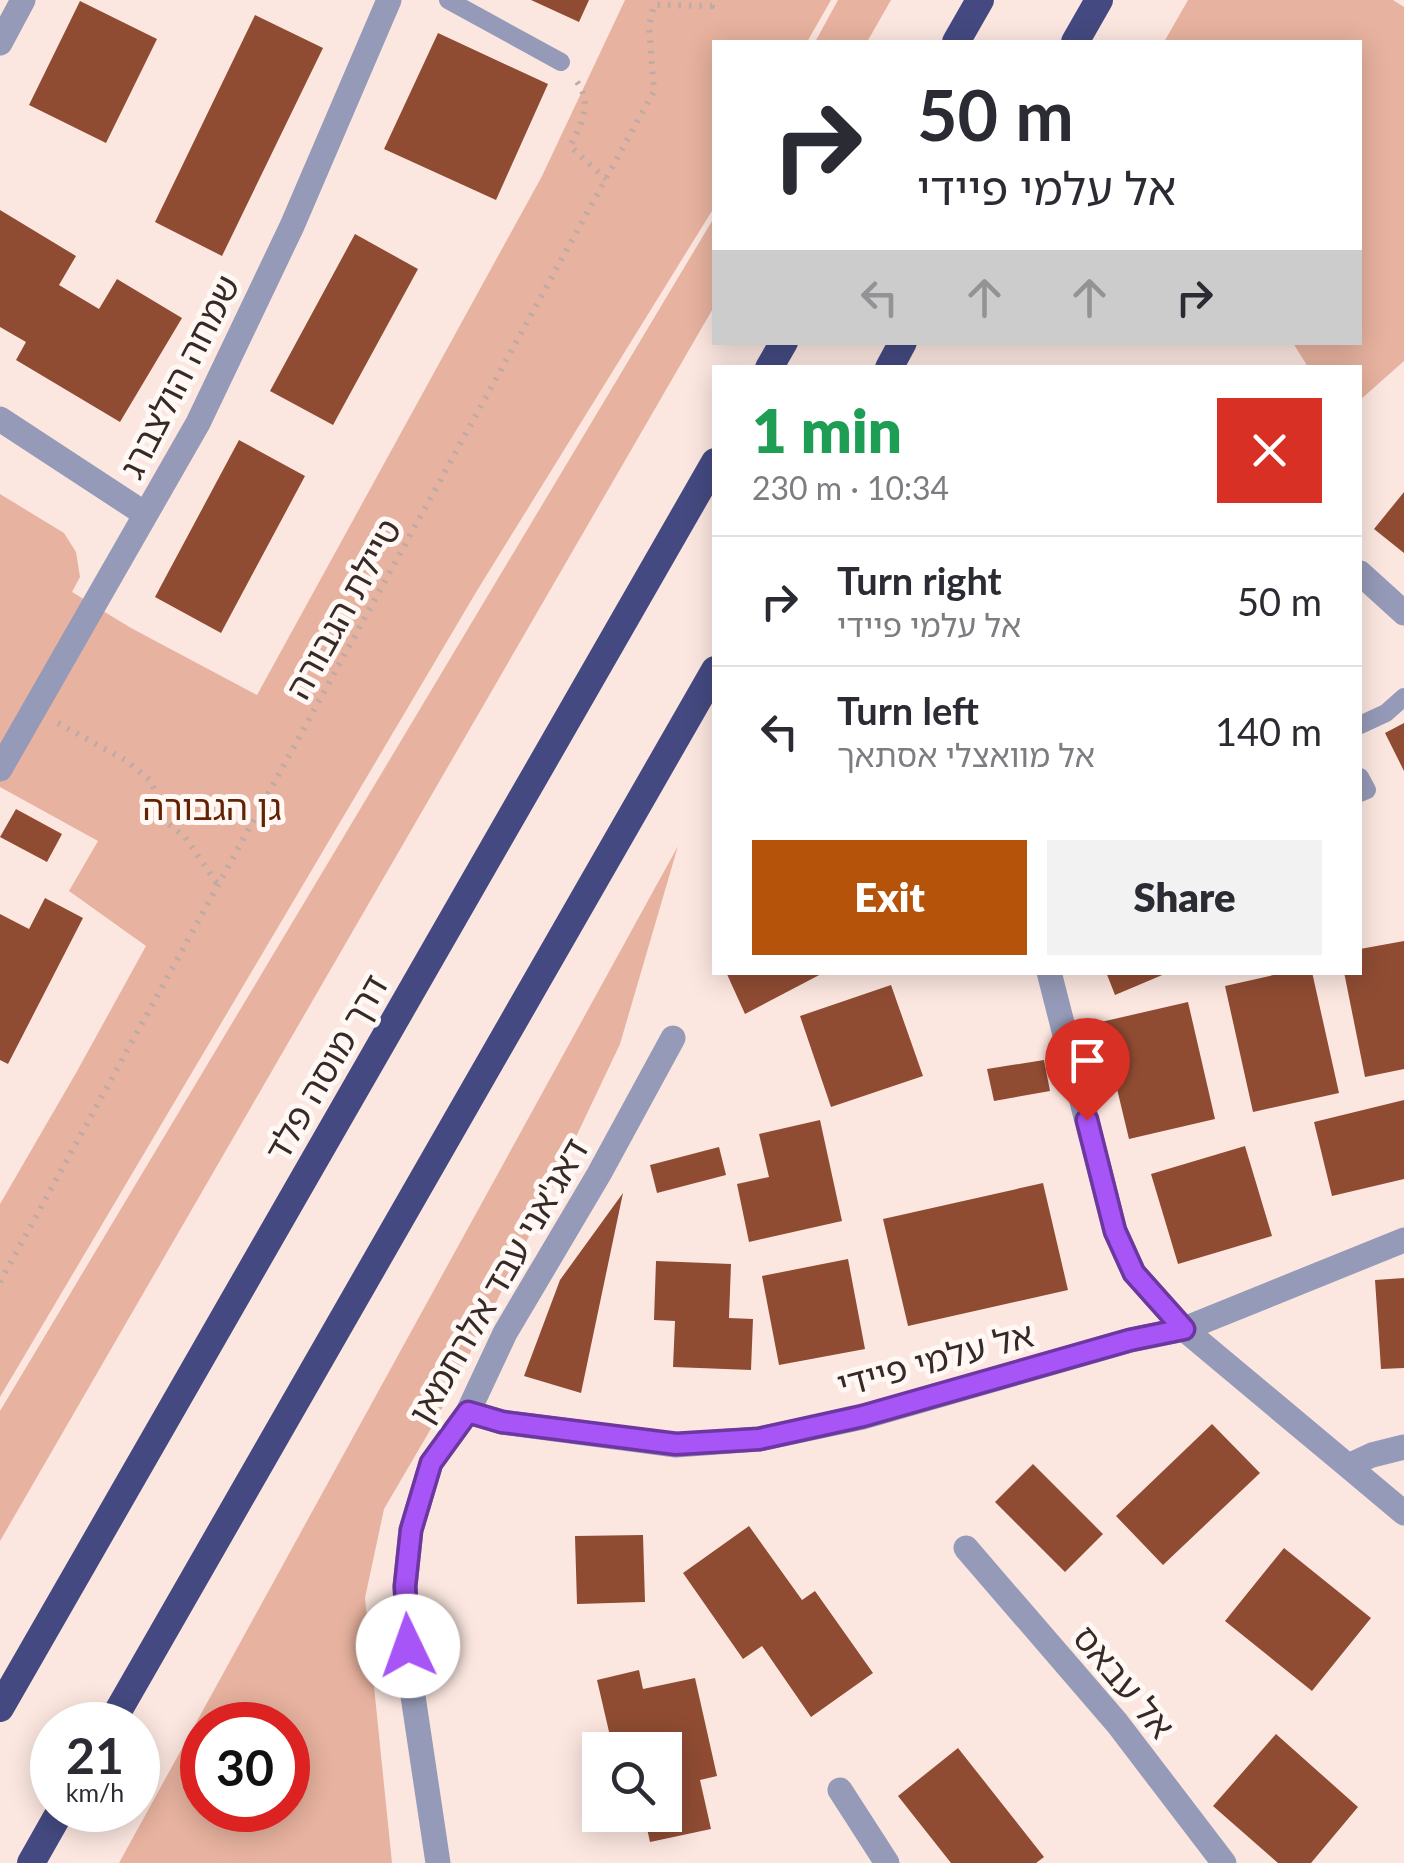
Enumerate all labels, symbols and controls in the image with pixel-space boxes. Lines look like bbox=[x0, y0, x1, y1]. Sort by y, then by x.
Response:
text: 50 m bbox=[917, 72, 1074, 156]
icon: right bbox=[752, 80, 882, 210]
text: אל עלמי פיידי bbox=[917, 161, 1176, 215]
street label: שמחה הולצברג bbox=[109, 267, 247, 485]
icon: left bbox=[852, 270, 907, 325]
icon: ahead bbox=[957, 270, 1012, 325]
icon: ahead bbox=[1062, 270, 1117, 325]
icon: right bbox=[1167, 270, 1222, 325]
text: 1 min bbox=[752, 394, 902, 466]
button: close bbox=[1217, 398, 1322, 503]
text: 230 m · 10:34 bbox=[752, 468, 949, 507]
street label: טיילת הגבורה bbox=[275, 511, 409, 705]
text: Turn right bbox=[837, 557, 1002, 603]
icon: right bbox=[752, 574, 807, 629]
text: 50 m bbox=[1237, 578, 1322, 624]
text: אל עלמי פיידי bbox=[837, 605, 1021, 644]
text: Turn left bbox=[837, 687, 979, 733]
icon: left bbox=[752, 704, 807, 759]
text: 140 m bbox=[1215, 708, 1322, 754]
text: אל מוואצלי אסתאך bbox=[837, 735, 1095, 774]
park label: גן הגבורה bbox=[142, 785, 282, 827]
button: Exit bbox=[752, 840, 1027, 955]
button: Share bbox=[1047, 840, 1322, 955]
street label: דרך מוסה פלד bbox=[255, 966, 395, 1168]
pin bbox=[1045, 1018, 1130, 1121]
icon: arrive bbox=[1060, 1033, 1115, 1088]
street label: דאג'אני עבד אלרחמאן bbox=[398, 1130, 596, 1430]
street label: אל עלמי פיידי bbox=[832, 1312, 1038, 1404]
position arrow bbox=[356, 1594, 460, 1698]
street label: אל עבאס bbox=[1066, 1616, 1184, 1746]
speed limit sign: 30 bbox=[180, 1702, 310, 1832]
text: 21 bbox=[66, 1725, 124, 1785]
map controls bbox=[582, 1732, 682, 1832]
button: search bbox=[582, 1732, 682, 1832]
text: km/h bbox=[66, 1777, 124, 1807]

